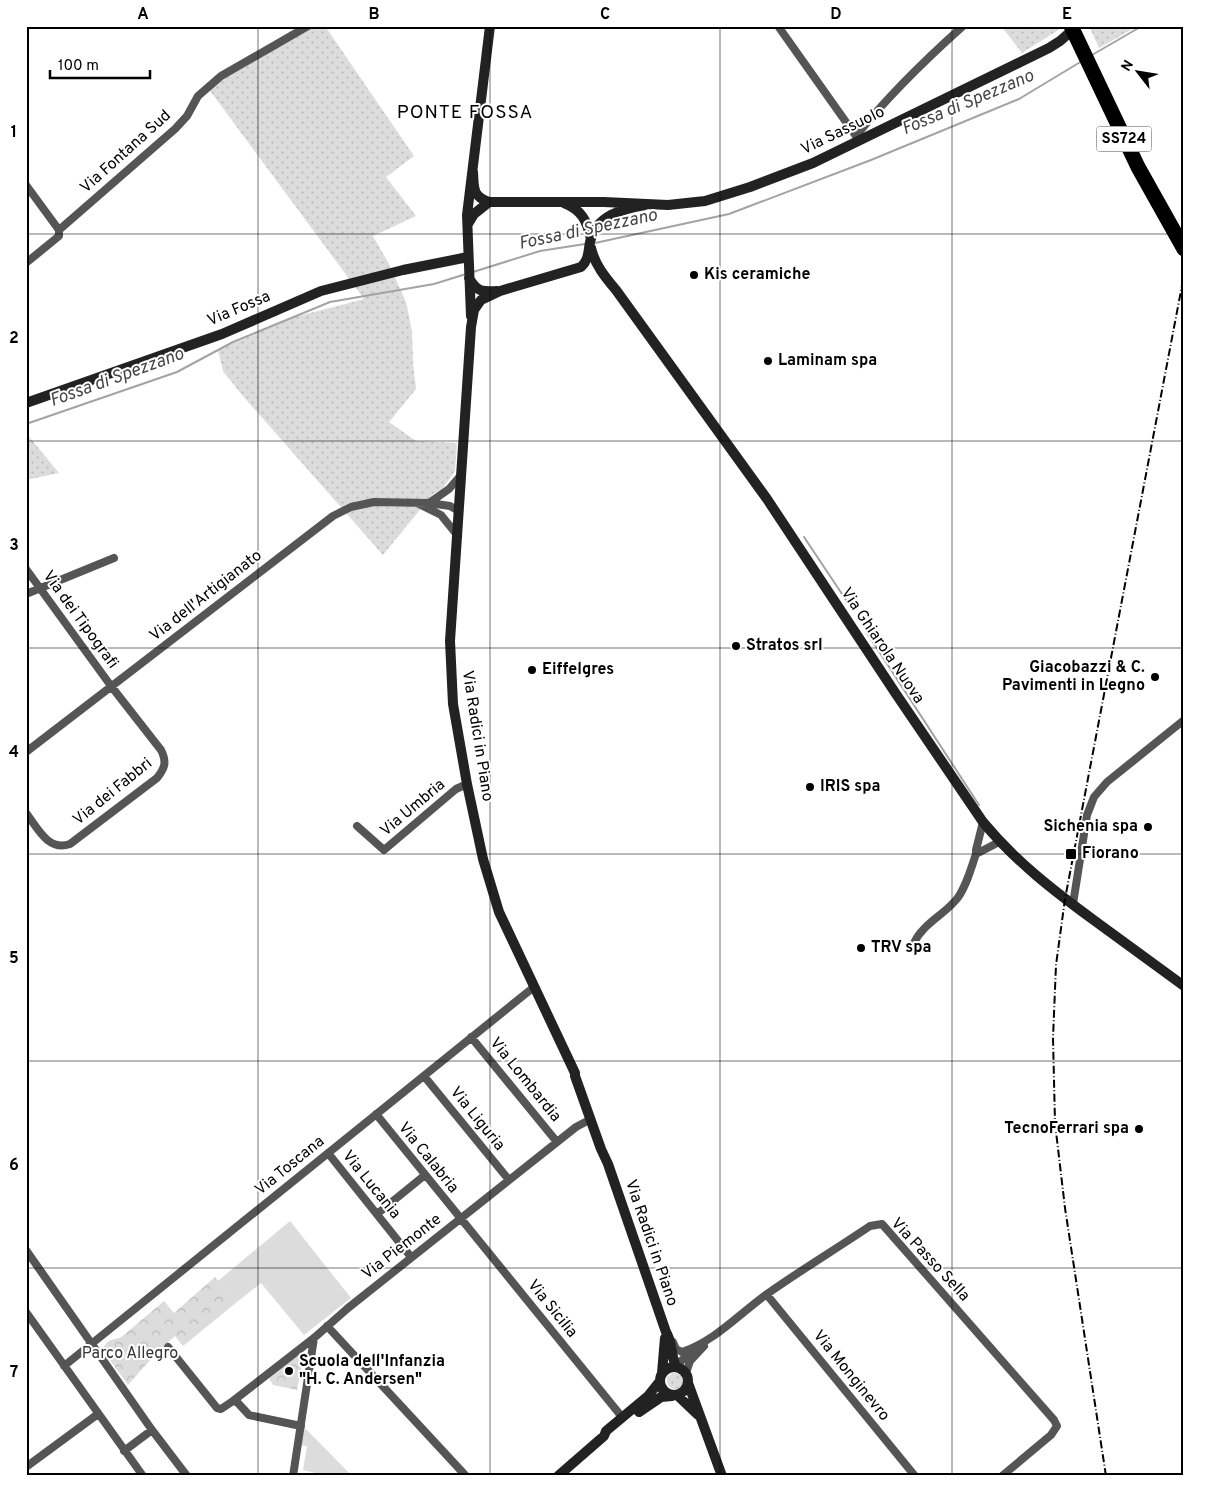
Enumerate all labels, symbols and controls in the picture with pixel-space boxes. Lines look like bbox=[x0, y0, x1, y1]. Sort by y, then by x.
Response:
text: A bbox=[137, 5, 149, 25]
text: B bbox=[368, 5, 380, 25]
text: C bbox=[600, 5, 610, 25]
text: D bbox=[830, 5, 842, 25]
text: E bbox=[1062, 5, 1072, 25]
scale bar bbox=[50, 48, 150, 80]
north arrow bbox=[1112, 48, 1162, 98]
text: 100 m bbox=[58, 57, 99, 76]
text: N bbox=[1118, 57, 1138, 75]
water label: Fossa di Spezzano bbox=[899, 65, 1038, 141]
district label: PONTE FOSSA bbox=[397, 101, 533, 125]
street label: Via Sassuolo bbox=[798, 102, 888, 160]
street label: Via Fontana Sud bbox=[76, 106, 176, 198]
text: 1 bbox=[11, 123, 17, 143]
road number: SS724 bbox=[1096, 126, 1152, 152]
water label: Fossa di Spezzano bbox=[517, 204, 660, 256]
place label: Kis ceramiche bbox=[704, 265, 811, 285]
marker: Kis ceramiche bbox=[688, 269, 700, 281]
street label: Via Fossa bbox=[205, 287, 273, 331]
text: 2 bbox=[9, 329, 19, 349]
water label: Fossa di Spezzano bbox=[47, 343, 188, 413]
place label: Laminam spa bbox=[778, 351, 877, 371]
marker: Laminam spa bbox=[762, 355, 774, 367]
text: 3 bbox=[9, 536, 19, 556]
street label: Via dell'Artigianato bbox=[146, 546, 266, 646]
street label: Via dei Tipografi bbox=[38, 567, 122, 673]
street label: Via Ghiarola Nuova bbox=[836, 584, 928, 708]
place label: Stratos srl bbox=[746, 636, 823, 656]
marker: Stratos srl bbox=[730, 640, 742, 652]
place label: Giacobazzi & C. Pavimenti in Legno bbox=[1002, 658, 1145, 696]
place label: Eiffelgres bbox=[542, 660, 614, 680]
marker: Eiffelgres bbox=[526, 664, 538, 676]
street label: Via Radici in Piano bbox=[457, 669, 497, 803]
marker: Giacobazzi & C. Pavimenti in Legno bbox=[1149, 671, 1161, 683]
text: 4 bbox=[9, 743, 19, 763]
street label: Via dei Fabbri bbox=[69, 754, 157, 830]
street label: Via Umbria bbox=[376, 775, 450, 841]
place label: IRIS spa bbox=[820, 777, 880, 797]
marker: IRIS spa bbox=[804, 781, 816, 793]
place label: Sichenia spa bbox=[1043, 817, 1138, 837]
marker: Sichenia spa bbox=[1142, 821, 1154, 833]
place label: Fiorano bbox=[1082, 844, 1139, 864]
marker: Fiorano bbox=[1064, 847, 1078, 861]
place label: TRV spa bbox=[871, 938, 931, 958]
marker: TRV spa bbox=[855, 942, 867, 954]
text: 5 bbox=[9, 949, 19, 969]
street label: Via Lombardia bbox=[485, 1034, 565, 1126]
street label: Via Liguria bbox=[445, 1083, 509, 1155]
street label: Via Calabria bbox=[393, 1118, 463, 1198]
place label: TecnoFerrari spa bbox=[1004, 1119, 1129, 1139]
marker: TecnoFerrari spa bbox=[1133, 1123, 1145, 1135]
street label: Via Toscana bbox=[251, 1132, 329, 1200]
street label: Via Lucania bbox=[337, 1147, 405, 1223]
text: 6 bbox=[9, 1156, 19, 1176]
street label: Via Radici in Piano bbox=[620, 1177, 682, 1309]
street label: Via Piemonte bbox=[358, 1210, 446, 1284]
street label: Via Passo Sella bbox=[886, 1214, 974, 1306]
street label: Via Sicilia bbox=[522, 1276, 582, 1342]
street label: Via Monginevro bbox=[808, 1326, 894, 1426]
park label: Parco Allegro bbox=[82, 1344, 178, 1364]
place label: Scuola dell'Infanzia "H. C. Andersen" bbox=[299, 1352, 445, 1390]
text: 7 bbox=[10, 1363, 18, 1383]
marker: Scuola dell'Infanzia "H. C. Andersen" bbox=[283, 1365, 295, 1377]

